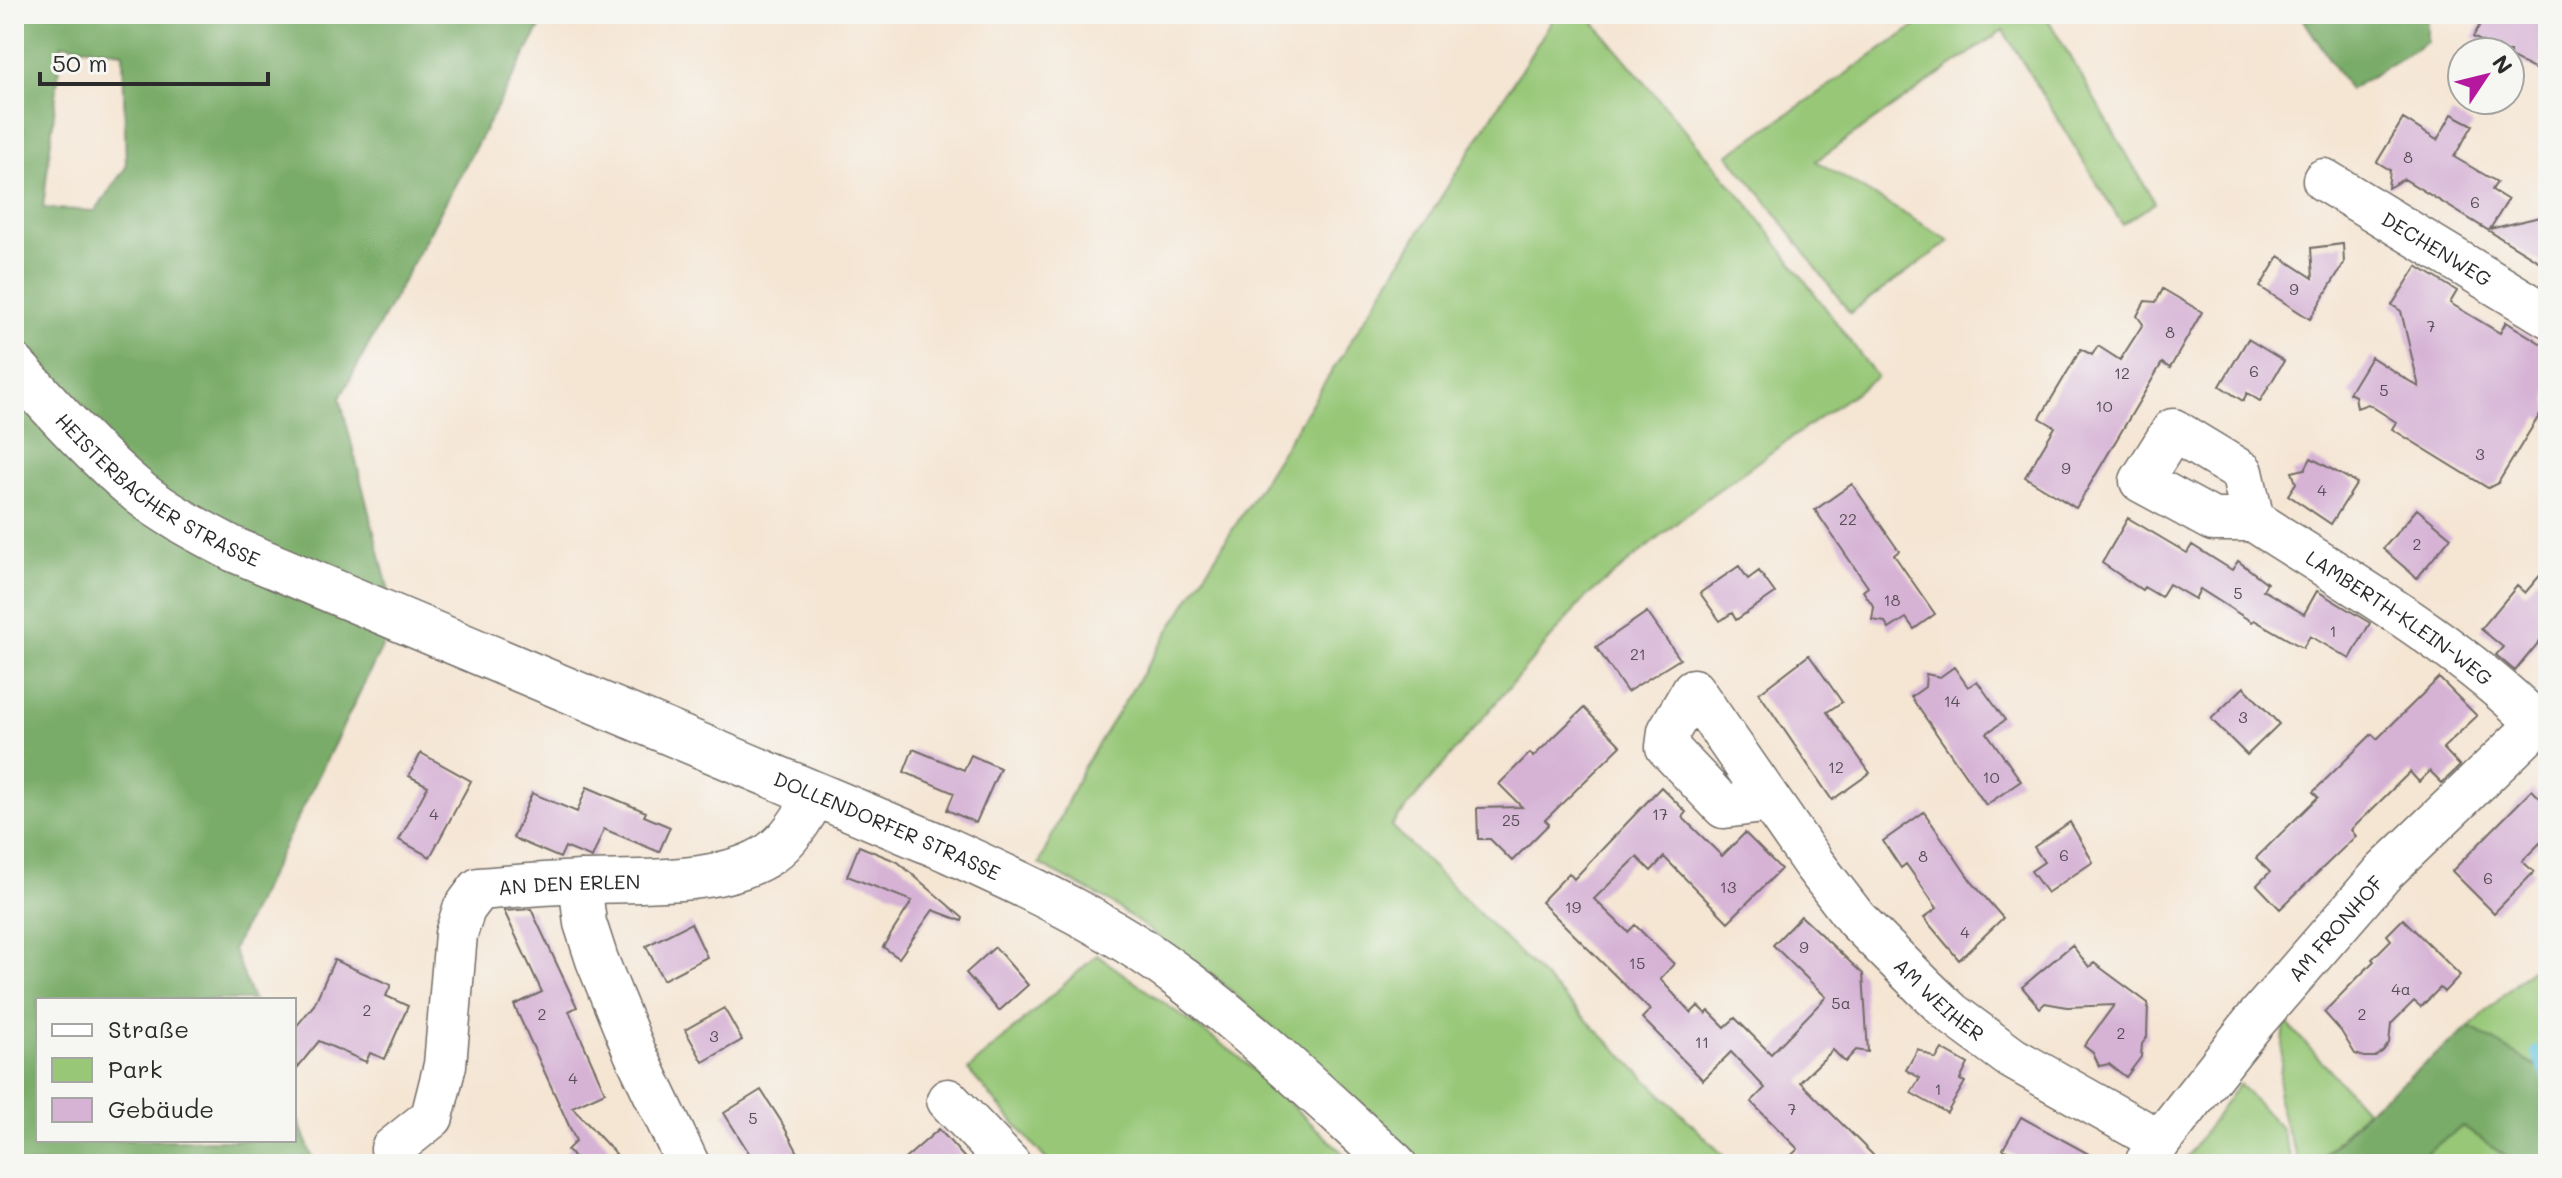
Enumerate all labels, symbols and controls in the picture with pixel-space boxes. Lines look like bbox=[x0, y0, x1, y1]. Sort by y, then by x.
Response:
scale bar bbox=[40, 36, 268, 86]
north arrow bbox=[2446, 36, 2526, 116]
text: 50 m bbox=[52, 47, 108, 78]
text: N bbox=[2486, 49, 2519, 79]
house number: 8 bbox=[2403, 146, 2413, 167]
house number: 6 bbox=[2470, 191, 2480, 212]
street label: DECHENWEG bbox=[2377, 205, 2497, 292]
house number: 9 bbox=[2289, 278, 2299, 299]
house number: 7 bbox=[2427, 315, 2436, 336]
house number: 8 bbox=[2165, 321, 2175, 342]
house number: 6 bbox=[2249, 360, 2259, 381]
house number: 12 bbox=[2114, 362, 2130, 383]
house number: 5 bbox=[2379, 379, 2389, 400]
house number: 10 bbox=[2095, 395, 2113, 416]
street label: HEISTERBACHER STRASSE bbox=[50, 407, 264, 572]
house number: 3 bbox=[2475, 443, 2485, 464]
house number: 9 bbox=[2061, 457, 2071, 478]
house number: 4 bbox=[2317, 479, 2327, 500]
house number: 22 bbox=[1839, 508, 1857, 529]
house number: 2 bbox=[2413, 533, 2421, 554]
street label: LAMBERTH-KLEIN-WEG bbox=[2301, 544, 2498, 691]
house number: 5 bbox=[2233, 582, 2243, 603]
house number: 18 bbox=[1884, 589, 1901, 610]
house number: 1 bbox=[2329, 620, 2337, 641]
house number: 21 bbox=[1630, 643, 1646, 664]
house number: 14 bbox=[1944, 690, 1961, 711]
house number: 3 bbox=[2238, 706, 2248, 727]
house number: 12 bbox=[1828, 756, 1844, 777]
street label: DOLLENDORFER STRASSE bbox=[770, 765, 1005, 886]
house number: 10 bbox=[1982, 766, 2000, 787]
house number: 4 bbox=[429, 803, 439, 824]
house number: 17 bbox=[1652, 803, 1668, 824]
house number: 25 bbox=[1502, 809, 1520, 830]
house number: 6 bbox=[2059, 844, 2069, 865]
house number: 8 bbox=[1918, 845, 1928, 866]
house number: 6 bbox=[2483, 867, 2493, 888]
street label: AN DEN ERLEN bbox=[497, 868, 641, 900]
street label: AM FRONHOF bbox=[2282, 870, 2388, 986]
house number: 13 bbox=[1720, 876, 1736, 897]
house number: 19 bbox=[1565, 896, 1581, 917]
house number: 4 bbox=[1960, 921, 1970, 942]
house number: 9 bbox=[1799, 936, 1809, 957]
house number: 15 bbox=[1629, 952, 1645, 973]
street label: AM WEIHER bbox=[1889, 952, 1990, 1046]
house number: 4a bbox=[2391, 978, 2411, 999]
house number: 5a bbox=[1831, 992, 1851, 1013]
legend bbox=[36, 998, 296, 1142]
house number: 2 bbox=[363, 999, 371, 1020]
house number: 2 bbox=[538, 1003, 546, 1024]
house number: 2 bbox=[2358, 1003, 2366, 1024]
text: Straße bbox=[108, 1013, 189, 1044]
house number: 2 bbox=[2117, 1022, 2125, 1043]
house number: 3 bbox=[709, 1025, 719, 1046]
house number: 11 bbox=[1695, 1031, 1709, 1052]
text: Park bbox=[108, 1053, 162, 1084]
house number: 4 bbox=[568, 1067, 578, 1088]
house number: 1 bbox=[1934, 1078, 1942, 1099]
text: Gebäude bbox=[108, 1093, 214, 1124]
house number: 7 bbox=[1788, 1098, 1797, 1119]
house number: 5 bbox=[748, 1107, 758, 1128]

